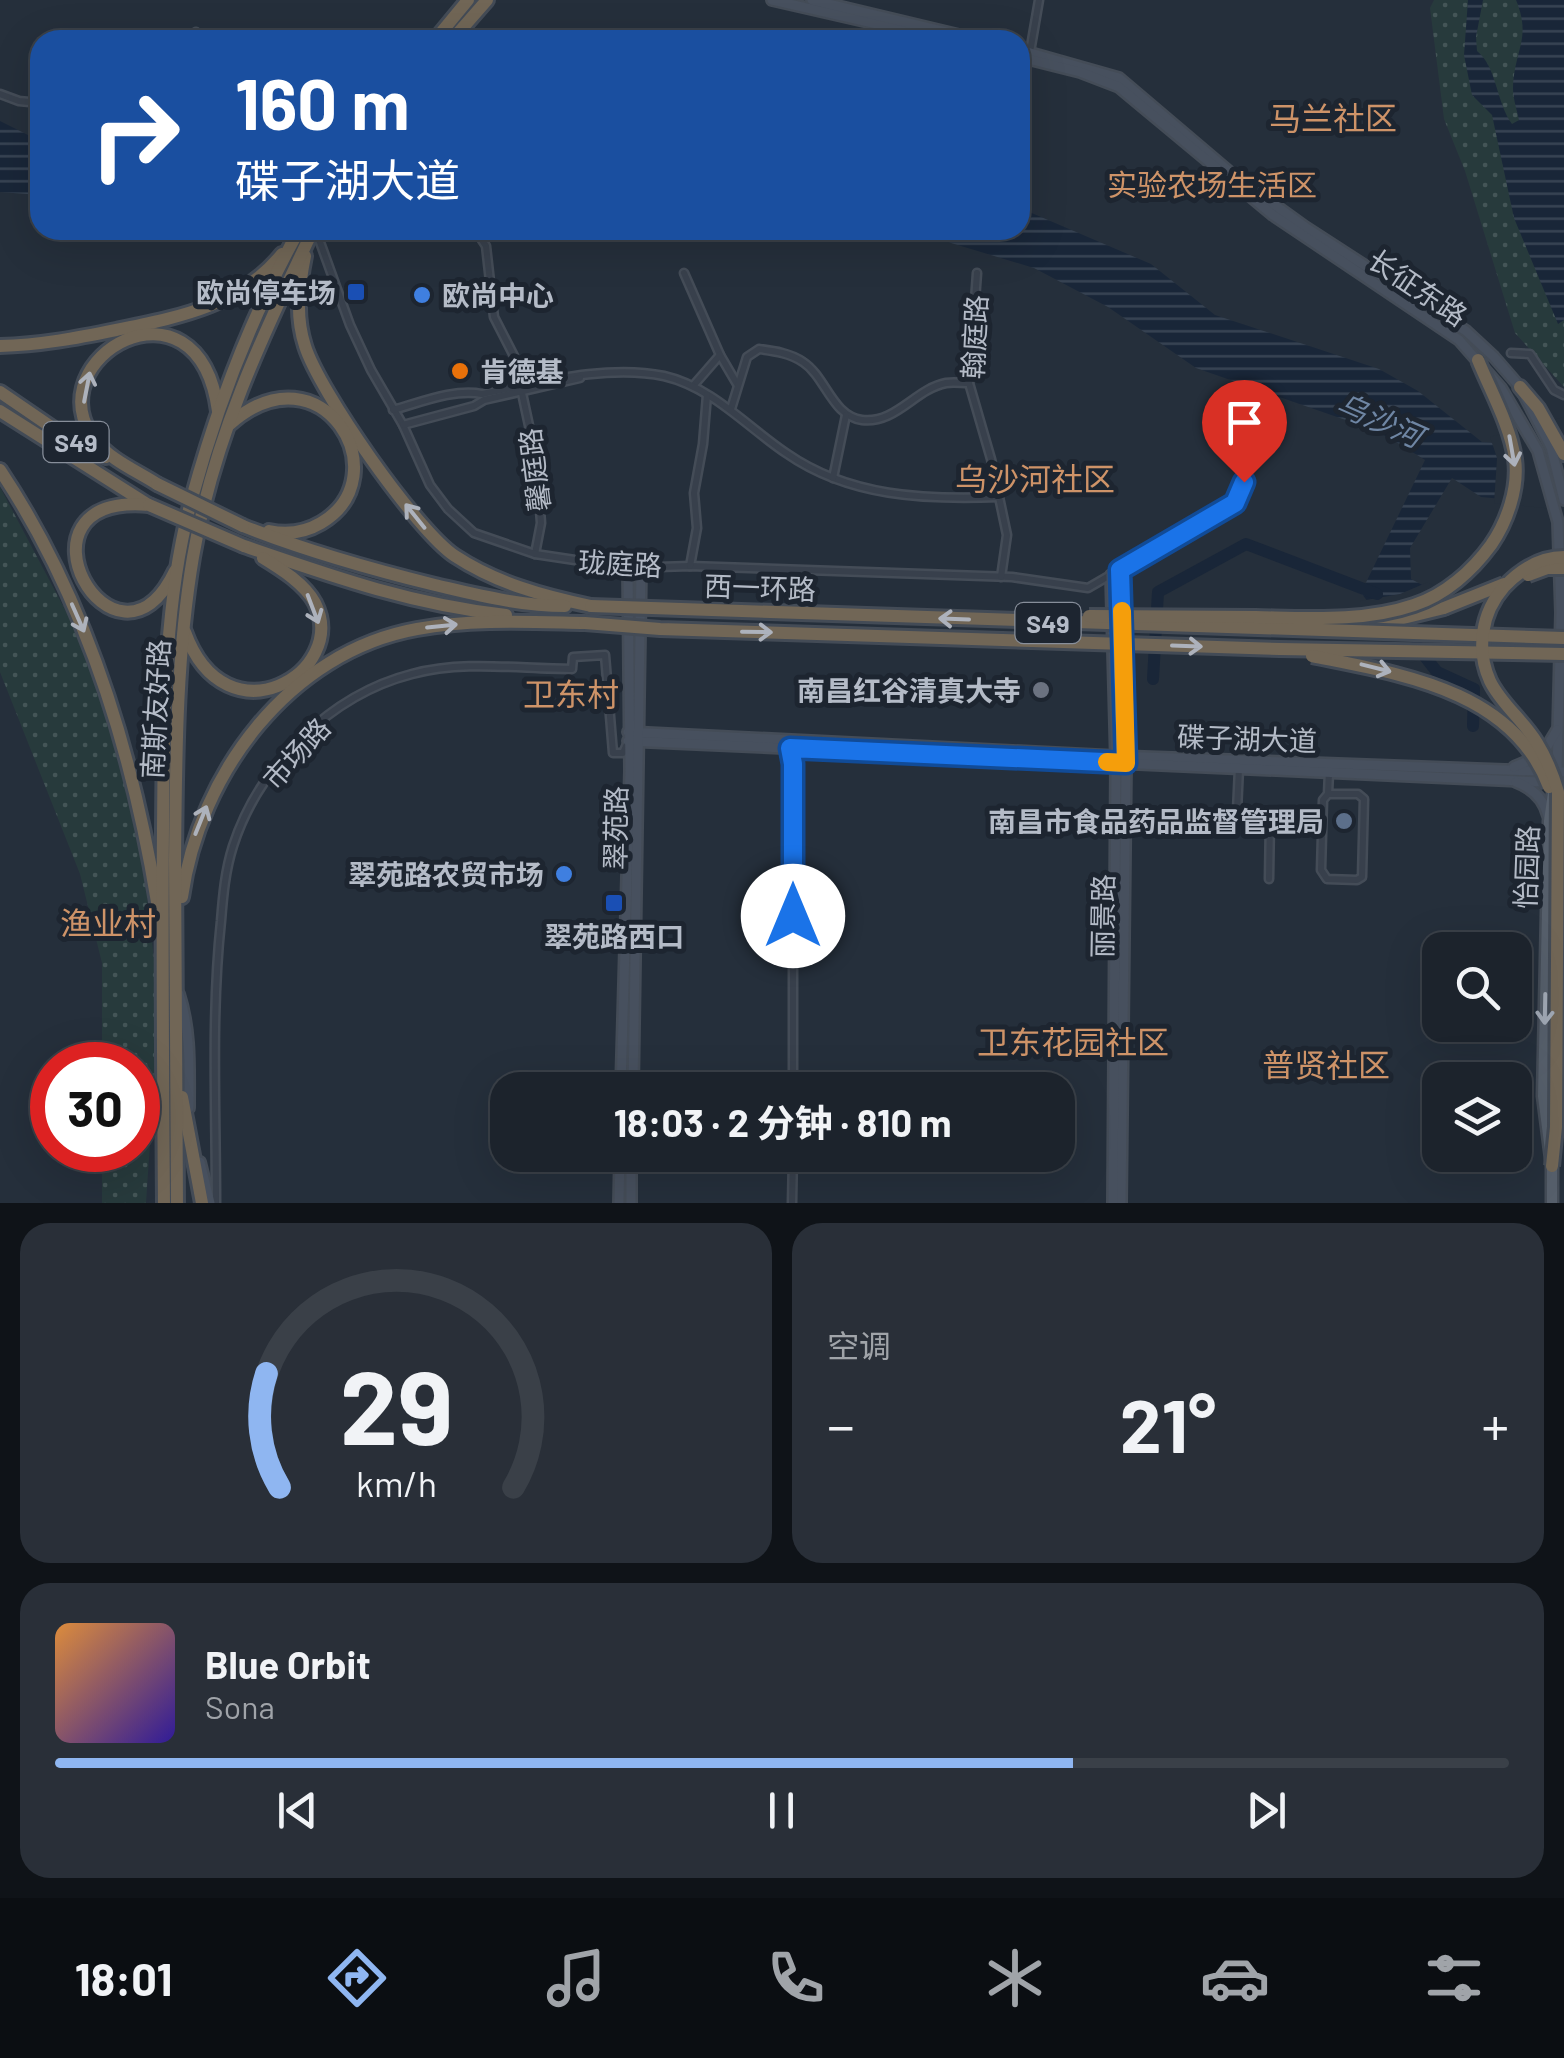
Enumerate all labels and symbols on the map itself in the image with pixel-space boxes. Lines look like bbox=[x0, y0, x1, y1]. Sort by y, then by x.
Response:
district label: 马兰社区 bbox=[1269, 98, 1397, 136]
district label: 实验农场生活区 bbox=[1107, 166, 1317, 202]
street label: 长征东路 bbox=[1362, 242, 1474, 332]
place label: 欧尚停车场 bbox=[196, 275, 336, 309]
place label: 欧尚中心 bbox=[442, 278, 554, 312]
marker: 欧尚停车场 bbox=[345, 281, 367, 303]
marker: 欧尚中心 bbox=[411, 284, 433, 306]
street label: 翰庭路 bbox=[955, 294, 993, 380]
place label: 肯德基 bbox=[480, 354, 564, 388]
marker: 肯德基 bbox=[449, 360, 471, 382]
one-way arrow bbox=[78, 372, 97, 404]
pin bbox=[1202, 380, 1287, 483]
water label: 乌沙河 bbox=[1332, 384, 1433, 456]
road number: S49 bbox=[44, 422, 108, 462]
street label: 馨庭路 bbox=[512, 426, 556, 514]
one-way arrow bbox=[1503, 434, 1522, 467]
district label: 乌沙河社区 bbox=[955, 459, 1115, 497]
one-way arrow bbox=[404, 504, 426, 530]
street label: 珑庭路 bbox=[577, 544, 663, 582]
street label: 西一环路 bbox=[703, 568, 817, 606]
one-way arrow bbox=[306, 593, 324, 624]
one-way arrow bbox=[70, 602, 88, 633]
road number: S49 bbox=[1016, 603, 1080, 643]
one-way arrow bbox=[939, 609, 971, 628]
one-way arrow bbox=[425, 616, 457, 635]
one-way arrow bbox=[741, 622, 773, 641]
one-way arrow bbox=[1171, 636, 1203, 655]
street label: 南斯友好路 bbox=[134, 638, 176, 780]
one-way arrow bbox=[1359, 660, 1391, 678]
place label: 南昌红谷清真大寺 bbox=[797, 673, 1021, 707]
district label: 卫东村 bbox=[523, 674, 619, 712]
marker: 南昌红谷清真大寺 bbox=[1030, 679, 1052, 701]
street label: 市场路 bbox=[255, 710, 337, 796]
street label: 碟子湖大道 bbox=[1176, 719, 1318, 757]
street label: 翠苑路 bbox=[597, 786, 633, 870]
place label: 南昌市食品药品监督管理局 bbox=[988, 804, 1324, 838]
one-way arrow bbox=[194, 805, 212, 835]
marker: 南昌市食品药品监督管理局 bbox=[1333, 810, 1355, 832]
street label: 怡园路 bbox=[1508, 824, 1544, 910]
place label: 翠苑路农贸市场 bbox=[348, 857, 544, 891]
marker: 翠苑路农贸市场 bbox=[553, 863, 575, 885]
position arrow bbox=[741, 864, 845, 968]
street label: 丽景路 bbox=[1084, 874, 1120, 958]
marker: 翠苑路西口 bbox=[603, 892, 625, 914]
district label: 渔业村 bbox=[60, 903, 156, 941]
place label: 翠苑路西口 bbox=[544, 919, 684, 953]
one-way arrow bbox=[1535, 992, 1554, 1024]
district label: 卫东花园社区 bbox=[977, 1022, 1169, 1060]
speed limit sign: 30 bbox=[30, 1042, 160, 1172]
district label: 普贤社区 bbox=[1262, 1045, 1390, 1083]

